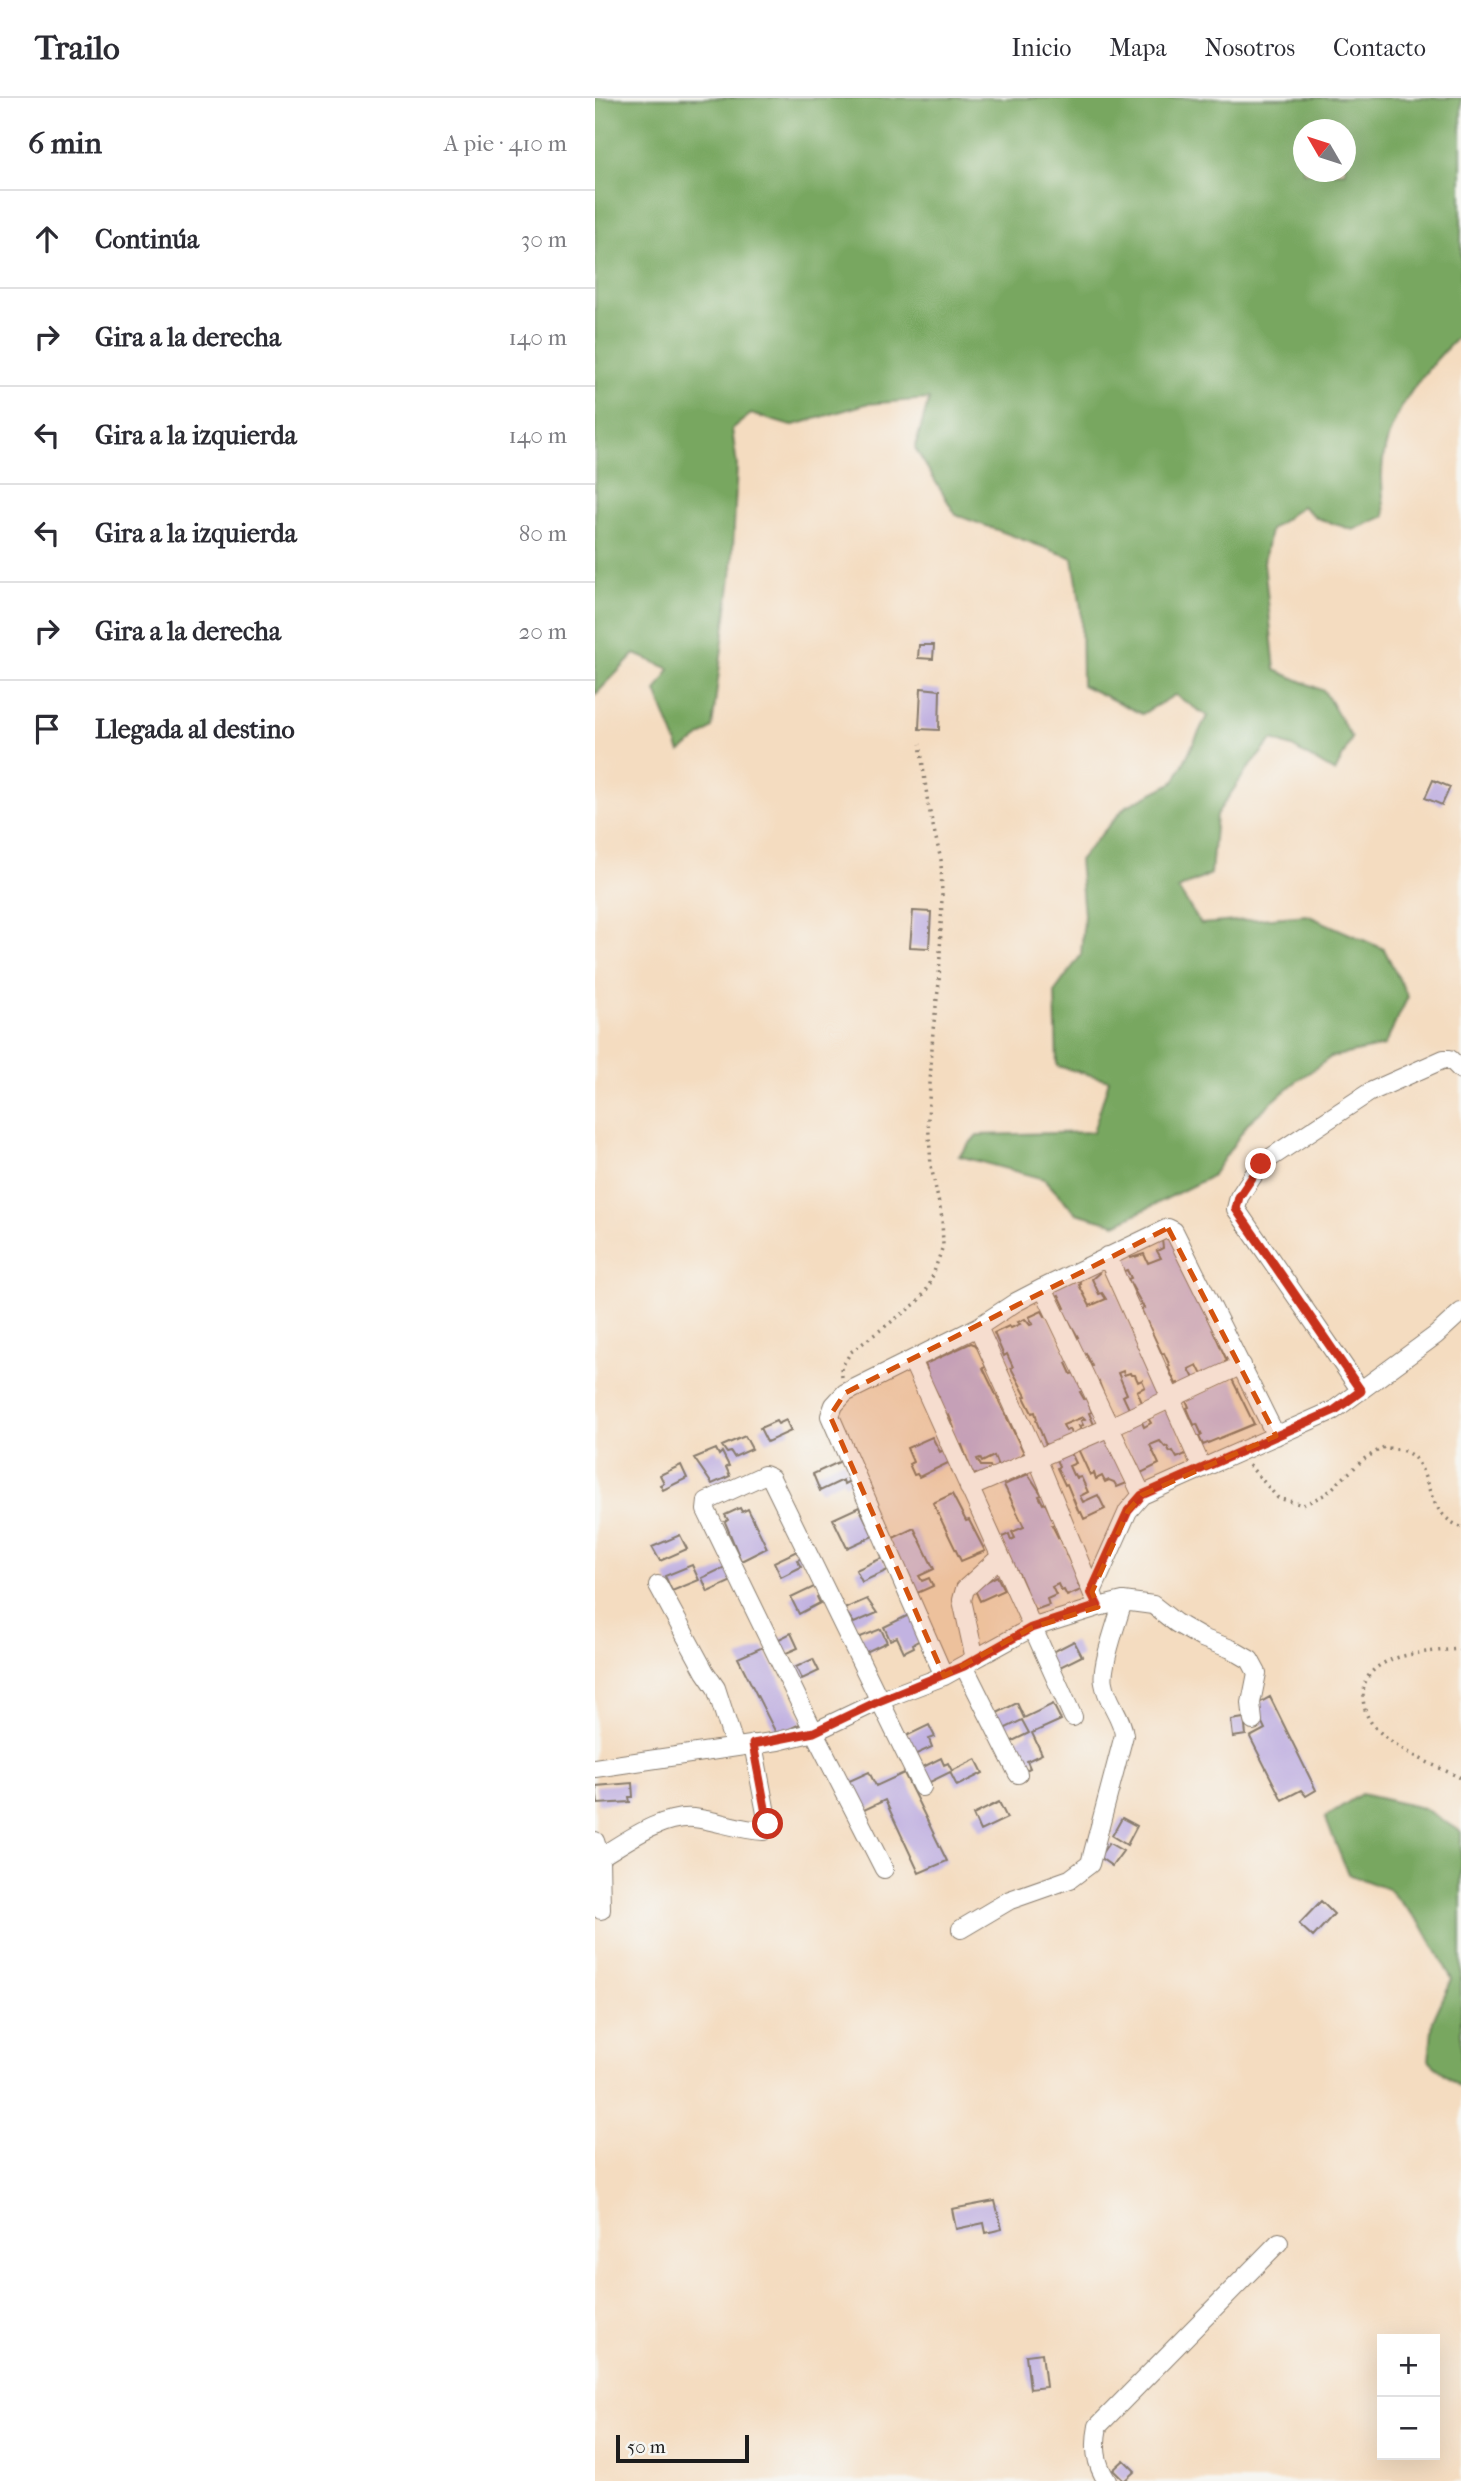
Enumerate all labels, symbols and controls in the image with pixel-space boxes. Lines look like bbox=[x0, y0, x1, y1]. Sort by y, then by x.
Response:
text: Trailo bbox=[35, 29, 120, 68]
text: Inicio bbox=[1011, 34, 1071, 62]
text: Mapa bbox=[1109, 34, 1167, 62]
text: Nosotros bbox=[1205, 34, 1295, 62]
text: Contacto bbox=[1333, 34, 1426, 62]
north arrow bbox=[1293, 119, 1356, 182]
text: 6 min bbox=[28, 126, 102, 161]
text: A pie · 410 m bbox=[444, 130, 567, 157]
icon: ahead bbox=[28, 220, 66, 258]
text: Continúa bbox=[95, 224, 199, 255]
text: 30 m bbox=[521, 226, 567, 253]
icon: right bbox=[28, 318, 66, 356]
text: Gira a la derecha bbox=[95, 322, 281, 353]
text: 140 m bbox=[508, 324, 567, 351]
icon: left bbox=[28, 416, 66, 454]
text: Gira a la izquierda bbox=[95, 420, 297, 451]
text: 140 m bbox=[508, 422, 567, 449]
icon: left bbox=[28, 514, 66, 552]
text: Gira a la izquierda bbox=[95, 518, 297, 549]
text: 80 m bbox=[519, 520, 567, 547]
icon: right bbox=[28, 612, 66, 650]
text: Gira a la derecha bbox=[95, 616, 281, 647]
text: 20 m bbox=[518, 618, 567, 645]
icon: arrive bbox=[28, 710, 66, 748]
text: Llegada al destino bbox=[95, 714, 295, 745]
route end bbox=[1245, 1148, 1276, 1179]
route start bbox=[752, 1808, 783, 1839]
map controls bbox=[1377, 2334, 1440, 2460]
button: + bbox=[1377, 2334, 1440, 2397]
button: − bbox=[1377, 2397, 1440, 2460]
scale bar bbox=[616, 2432, 749, 2464]
text: 50 m bbox=[627, 2436, 666, 2458]

